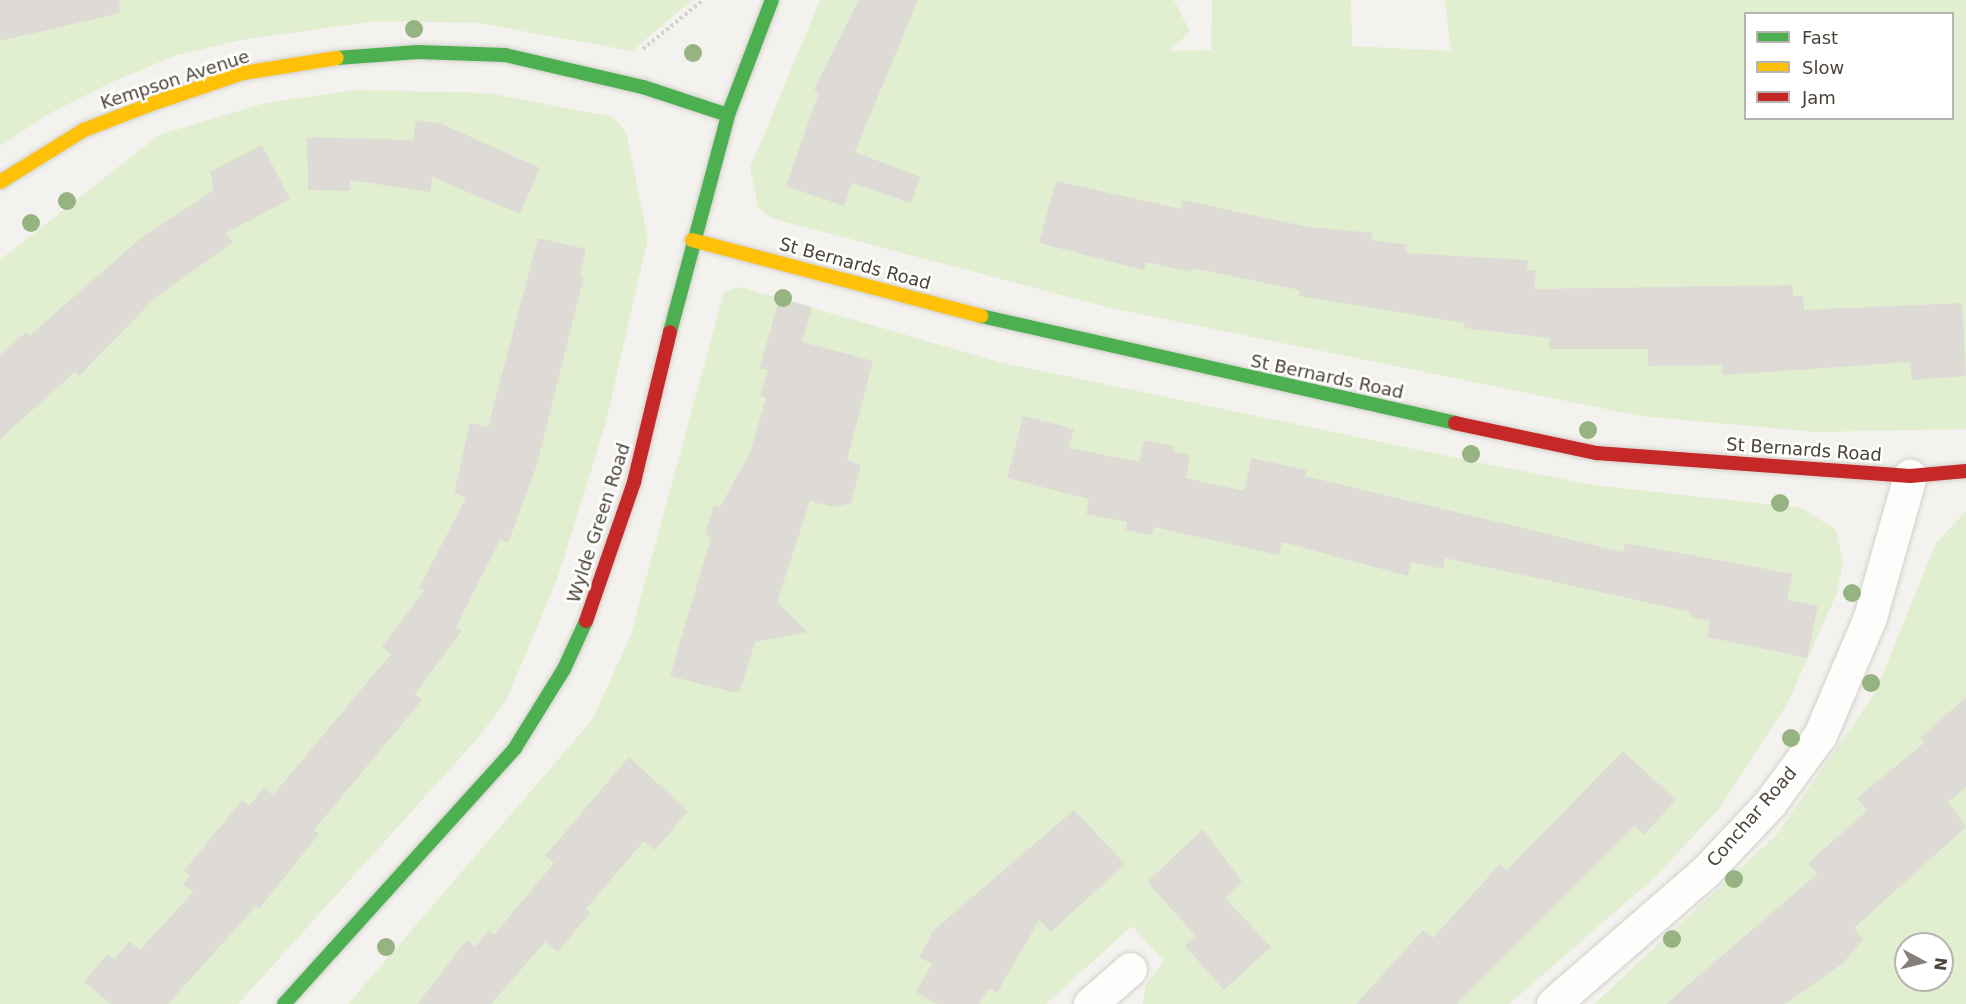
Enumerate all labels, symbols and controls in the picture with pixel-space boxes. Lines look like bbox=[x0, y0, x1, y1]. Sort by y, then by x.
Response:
legend bbox=[1744, 12, 1954, 120]
text: Fast bbox=[1802, 27, 1838, 48]
street label: Kempson Avenue bbox=[98, 46, 252, 114]
text: Slow bbox=[1802, 57, 1844, 78]
text: Jam bbox=[1802, 87, 1836, 108]
street label: St Bernards Road bbox=[777, 233, 933, 295]
street label: St Bernards Road bbox=[1248, 350, 1406, 404]
street label: St Bernards Road bbox=[1725, 434, 1883, 466]
street label: Wylde Green Road bbox=[563, 440, 635, 606]
street label: Conchar Road bbox=[1703, 763, 1801, 871]
north arrow bbox=[1894, 932, 1954, 992]
text: N bbox=[1930, 956, 1951, 972]

